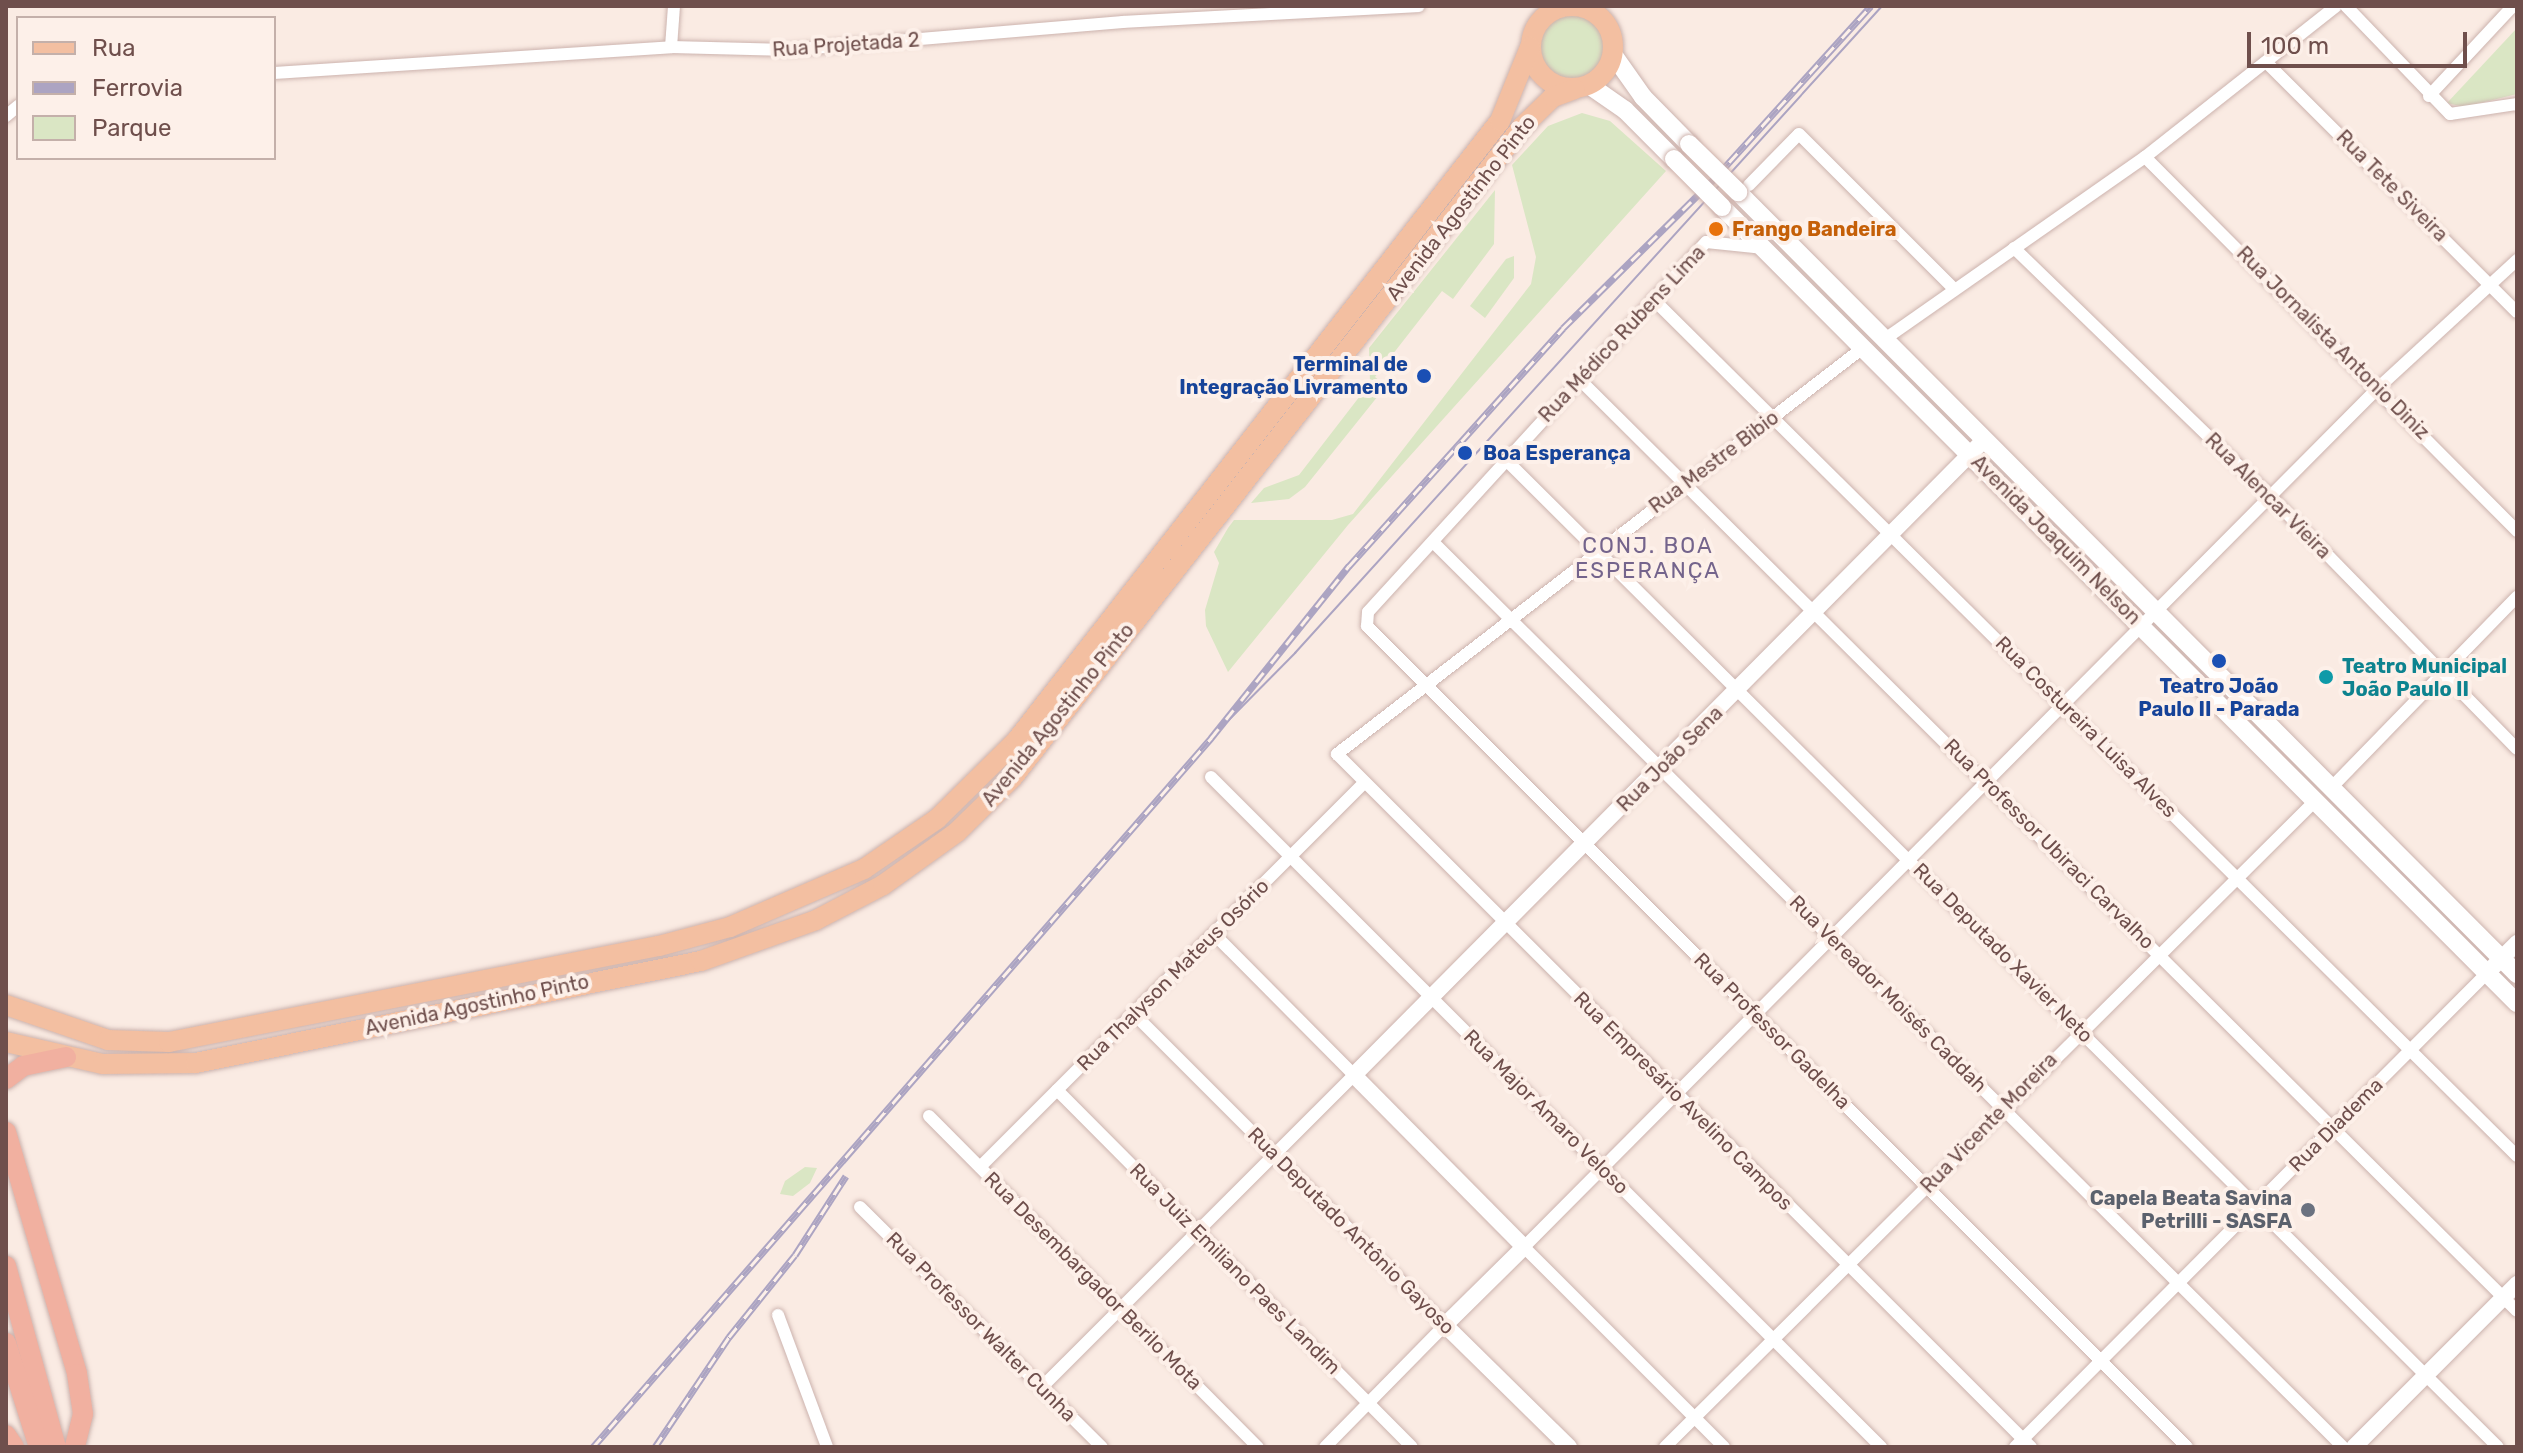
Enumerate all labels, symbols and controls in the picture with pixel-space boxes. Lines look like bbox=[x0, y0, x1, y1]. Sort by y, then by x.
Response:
legend bbox=[16, 16, 276, 160]
scale bar bbox=[2251, 16, 2471, 66]
street label: Rua Projetada 2 bbox=[772, 28, 920, 62]
text: 100 m bbox=[2261, 32, 2329, 60]
text: Rua bbox=[92, 34, 135, 62]
text: Ferrovia bbox=[92, 74, 183, 102]
street label: Avenida Agostinho Pinto bbox=[1381, 111, 1541, 305]
text: Parque bbox=[92, 114, 171, 142]
street label: Rua Tete Siveira bbox=[2331, 125, 2453, 247]
place label: Frango Bandeira bbox=[1732, 217, 1897, 241]
marker: Frango Bandeira bbox=[1707, 220, 1725, 238]
street label: Rua Médico Rubens Lima bbox=[1534, 241, 1710, 427]
street label: Rua Jornalista Antonio Diniz bbox=[2231, 241, 2435, 445]
place label: Terminal de Integração Livramento bbox=[1179, 352, 1408, 399]
marker: Terminal de Integração Livramento bbox=[1415, 367, 1433, 385]
street label: Rua Mestre Bibio bbox=[1644, 405, 1784, 519]
street label: Rua Alencar Vieira bbox=[2200, 428, 2336, 564]
place label: Boa Esperança bbox=[1483, 441, 1631, 465]
marker: Boa Esperança bbox=[1454, 442, 1476, 464]
street label: Avenida Joaquim Nelson bbox=[1966, 450, 2146, 630]
district label: CONJ. BOA ESPERANÇA bbox=[1575, 532, 1721, 584]
street label: Avenida Agostinho Pinto bbox=[977, 619, 1139, 811]
street label: Rua Costureira Luisa Alves bbox=[1990, 631, 2182, 823]
marker: Teatro João Paulo II - Parada bbox=[2210, 652, 2228, 670]
place label: Teatro Municipal João Paulo II bbox=[2342, 654, 2507, 701]
marker: Teatro Municipal João Paulo II bbox=[2317, 668, 2335, 686]
place label: Teatro João Paulo II - Parada bbox=[2138, 674, 2300, 721]
street label: Rua João Sena bbox=[1612, 701, 1728, 817]
street label: Rua Professor Ubiraci Carvalho bbox=[1939, 734, 2159, 954]
street label: Rua Deputado Xavier Neto bbox=[1908, 858, 2098, 1048]
street label: Rua Thalyson Mateus Osório bbox=[1072, 874, 1274, 1076]
street label: Rua Vereador Moisés Caddah bbox=[1784, 890, 1992, 1098]
street label: Rua Professor Gadelha bbox=[1689, 948, 1855, 1114]
street label: Avenida Agostinho Pinto bbox=[363, 969, 591, 1041]
street label: Rua Empresário Avelino Campos bbox=[1568, 986, 1798, 1216]
street label: Rua Major Amaro Veloso bbox=[1458, 1024, 1634, 1200]
street label: Rua Vicente Moreira bbox=[1916, 1048, 2062, 1198]
street label: Rua Diadema bbox=[2284, 1073, 2388, 1177]
street label: Rua Deputado Antônio Gayoso bbox=[1242, 1122, 1460, 1340]
street label: Rua Juiz Emiliano Paes Landim bbox=[1124, 1158, 1346, 1380]
street label: Rua Desembargador Berilo Mota bbox=[979, 1167, 1207, 1395]
place label: Capela Beata Savina Petrilli - SASFA bbox=[2090, 1186, 2292, 1233]
marker: Capela Beata Savina Petrilli - SASFA bbox=[2299, 1201, 2317, 1219]
street label: Rua Professor Walter Cunha bbox=[881, 1227, 1081, 1427]

